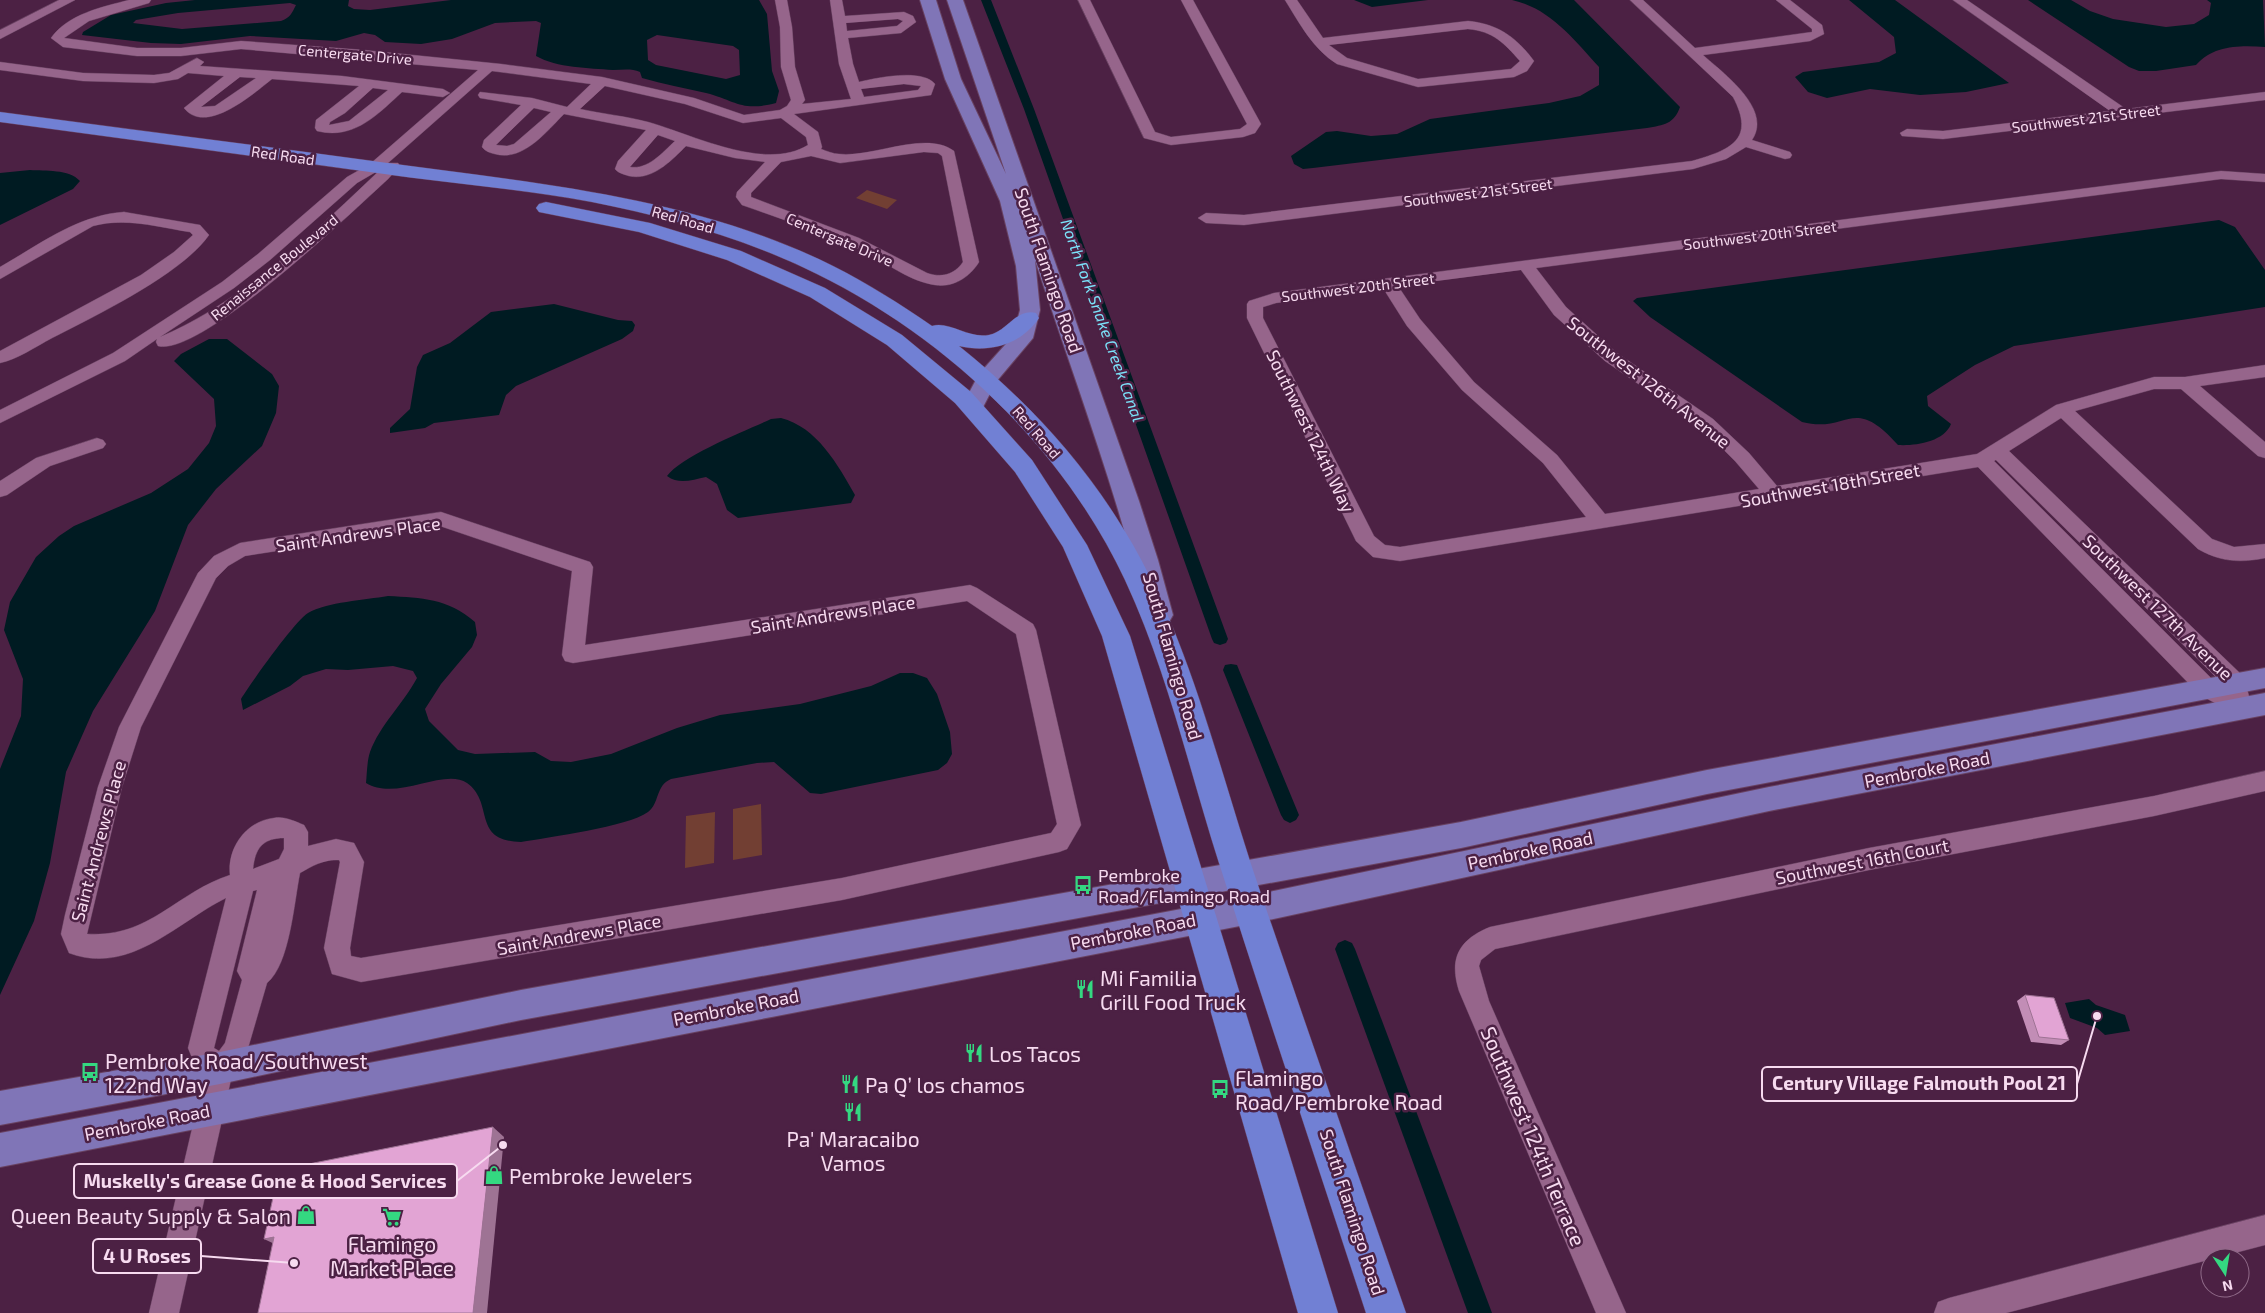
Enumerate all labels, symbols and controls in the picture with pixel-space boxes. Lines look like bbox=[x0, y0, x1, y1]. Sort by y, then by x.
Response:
street label: Centergate Drive bbox=[297, 40, 413, 68]
street label: Southwest 21st Street bbox=[2011, 100, 2162, 136]
street label: Red Road bbox=[250, 142, 316, 168]
street label: Southwest 21st Street bbox=[1403, 174, 1554, 210]
street label: South Flamingo Road bbox=[1010, 185, 1088, 355]
street label: Red Road bbox=[650, 202, 716, 236]
street label: Centergate Drive bbox=[784, 208, 896, 270]
street label: Renaissance Boulevard bbox=[207, 210, 341, 324]
water label: North Fork Snake Creek Canal bbox=[1057, 216, 1149, 424]
street label: Southwest 20th Street bbox=[1683, 217, 1838, 253]
street label: Southwest 20th Street bbox=[1281, 269, 1436, 305]
street label: Southwest 126th Avenue bbox=[1563, 311, 1735, 453]
street label: Southwest 124th Way bbox=[1262, 346, 1360, 516]
street label: Red Road bbox=[1009, 402, 1065, 462]
street label: Southwest 18th Street bbox=[1739, 458, 1922, 512]
street label: Saint Andrews Place bbox=[274, 512, 442, 556]
street label: Southwest 127th Avenue bbox=[2078, 530, 2238, 684]
street label: South Flamingo Road bbox=[1139, 570, 1207, 742]
street label: Saint Andrews Place bbox=[749, 590, 917, 638]
street label: Pembroke Road bbox=[1862, 746, 1992, 792]
street label: Saint Andrews Place bbox=[66, 758, 130, 924]
street label: Pembroke Road bbox=[1465, 826, 1595, 874]
street label: Southwest 16th Court bbox=[1774, 833, 1951, 889]
place label: Pembroke Road/Flamingo Road bbox=[1098, 864, 1270, 907]
bus stop icon: Pembroke Road/Flamingo Road bbox=[1072, 874, 1094, 896]
street label: Pembroke Road bbox=[1068, 908, 1198, 954]
street label: Saint Andrews Place bbox=[495, 909, 663, 959]
place label: Mi Familia Grill Food Truck bbox=[1100, 965, 1246, 1014]
restaurant icon: Mi Familia Grill Food Truck bbox=[1074, 978, 1096, 1000]
street label: Pembroke Road bbox=[671, 984, 801, 1030]
street label: Southwest 124th Terrace bbox=[1476, 1022, 1592, 1250]
place label: Los Tacos bbox=[989, 1041, 1081, 1066]
restaurant icon: Los Tacos bbox=[963, 1042, 985, 1064]
place label: Pembroke Road/Southwest 122nd Way bbox=[105, 1048, 368, 1097]
bus stop icon: Pembroke Road/Southwest 122nd Way bbox=[79, 1061, 101, 1083]
place label: Flamingo Road/Pembroke Road bbox=[1235, 1065, 1443, 1114]
callout: Century Village Falmouth Pool 21 bbox=[1762, 1067, 2077, 1101]
text: Century Village Falmouth Pool 21 bbox=[1772, 1071, 2066, 1095]
place label: Pa Q’ los chamos bbox=[865, 1072, 1025, 1098]
restaurant icon: Pa Q’ los chamos bbox=[839, 1073, 861, 1095]
bus stop icon: Flamingo Road/Pembroke Road bbox=[1209, 1078, 1231, 1100]
street label: Pembroke Road bbox=[82, 1099, 212, 1145]
restaurant icon: Pa' Maracaibo Vamos bbox=[842, 1101, 864, 1123]
place label: Pa' Maracaibo Vamos bbox=[786, 1126, 920, 1175]
street label: South Flamingo Road bbox=[1316, 1126, 1390, 1298]
place label: Pembroke Jewelers bbox=[509, 1163, 692, 1188]
callout: Muskelly's Grease Gone & Hood Services bbox=[74, 1164, 457, 1198]
shop icon: Pembroke Jewelers bbox=[483, 1164, 505, 1186]
text: Muskelly's Grease Gone & Hood Services bbox=[83, 1169, 447, 1193]
place label: Queen Beauty Supply & Salon bbox=[11, 1203, 291, 1229]
shop icon: Queen Beauty Supply & Salon bbox=[295, 1204, 317, 1226]
supermarket icon: Flamingo Market Place bbox=[381, 1206, 403, 1228]
place label: Flamingo Market Place bbox=[330, 1231, 454, 1280]
callout: 4 U Roses bbox=[93, 1239, 201, 1273]
text: 4 U Roses bbox=[103, 1244, 191, 1267]
north arrow bbox=[2200, 1248, 2250, 1298]
text: N bbox=[2221, 1277, 2235, 1296]

